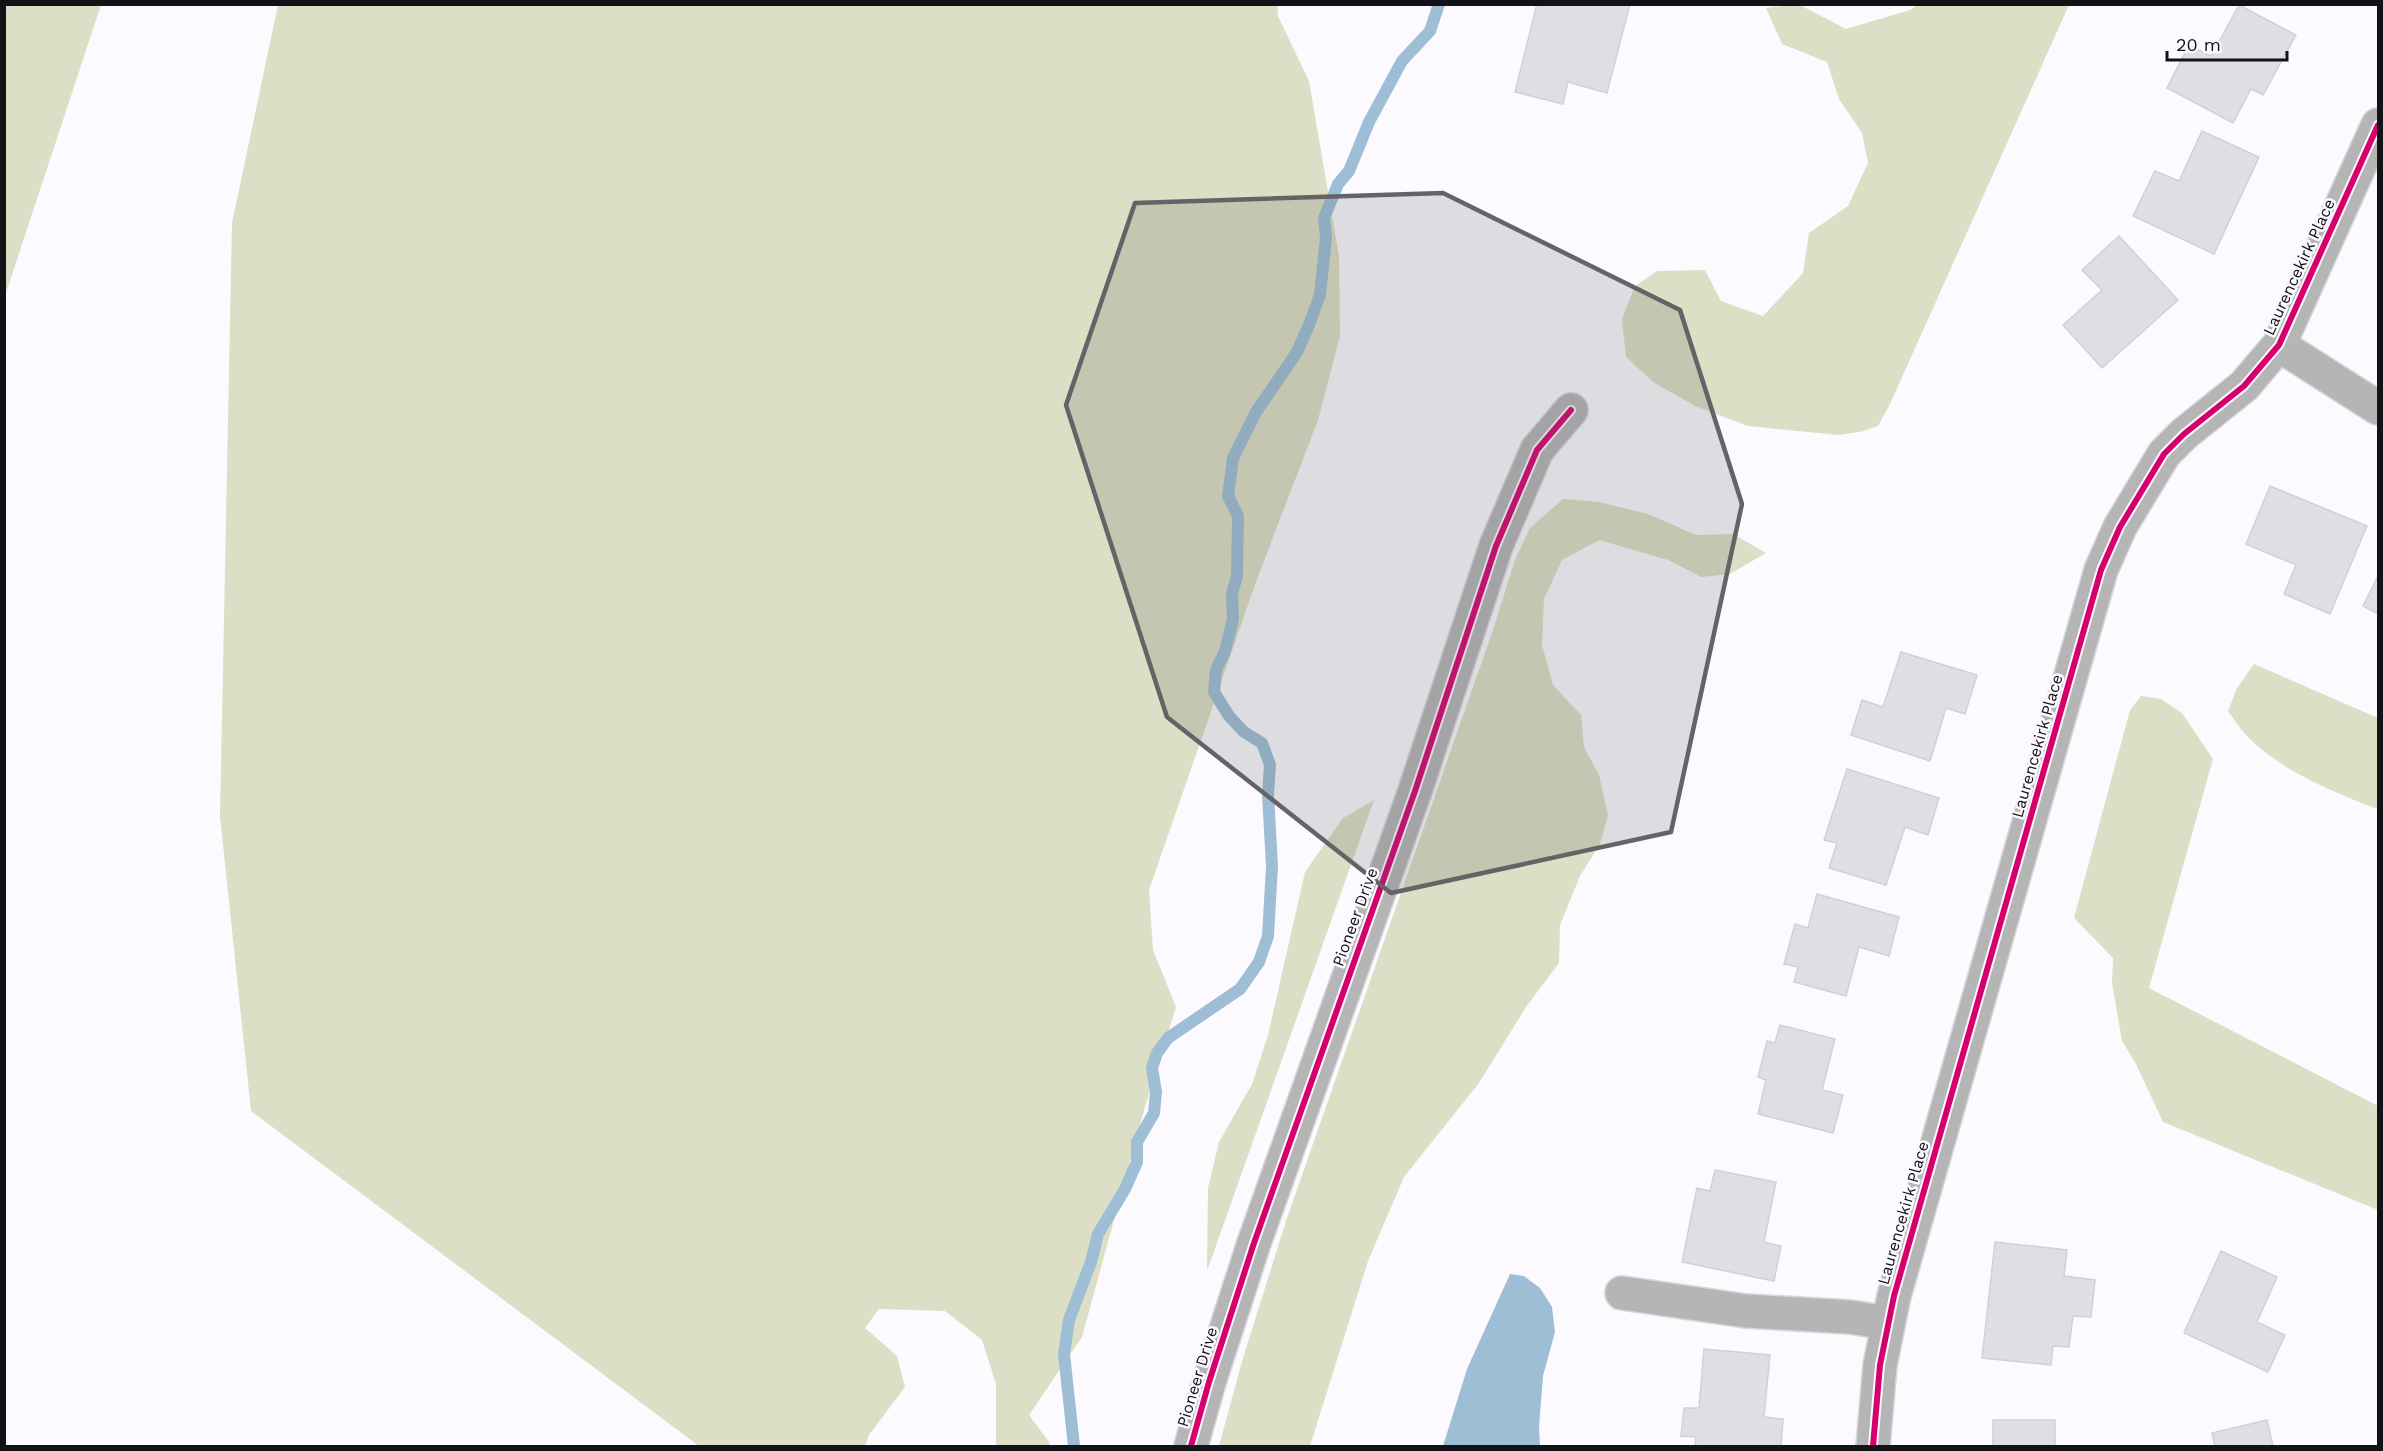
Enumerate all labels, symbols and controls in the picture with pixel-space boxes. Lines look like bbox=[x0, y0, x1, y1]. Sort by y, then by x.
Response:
scale bar bbox=[2167, 24, 2287, 62]
text: 20 m bbox=[2176, 34, 2221, 55]
street label: Laurencekirk Place bbox=[2259, 196, 2339, 338]
street label: Laurencekirk Place bbox=[2007, 672, 2067, 820]
street label: Pioneer Drive bbox=[1328, 865, 1382, 969]
street label: Laurencekirk Place bbox=[1873, 1139, 1933, 1287]
street label: Pioneer Drive bbox=[1173, 1325, 1221, 1429]

